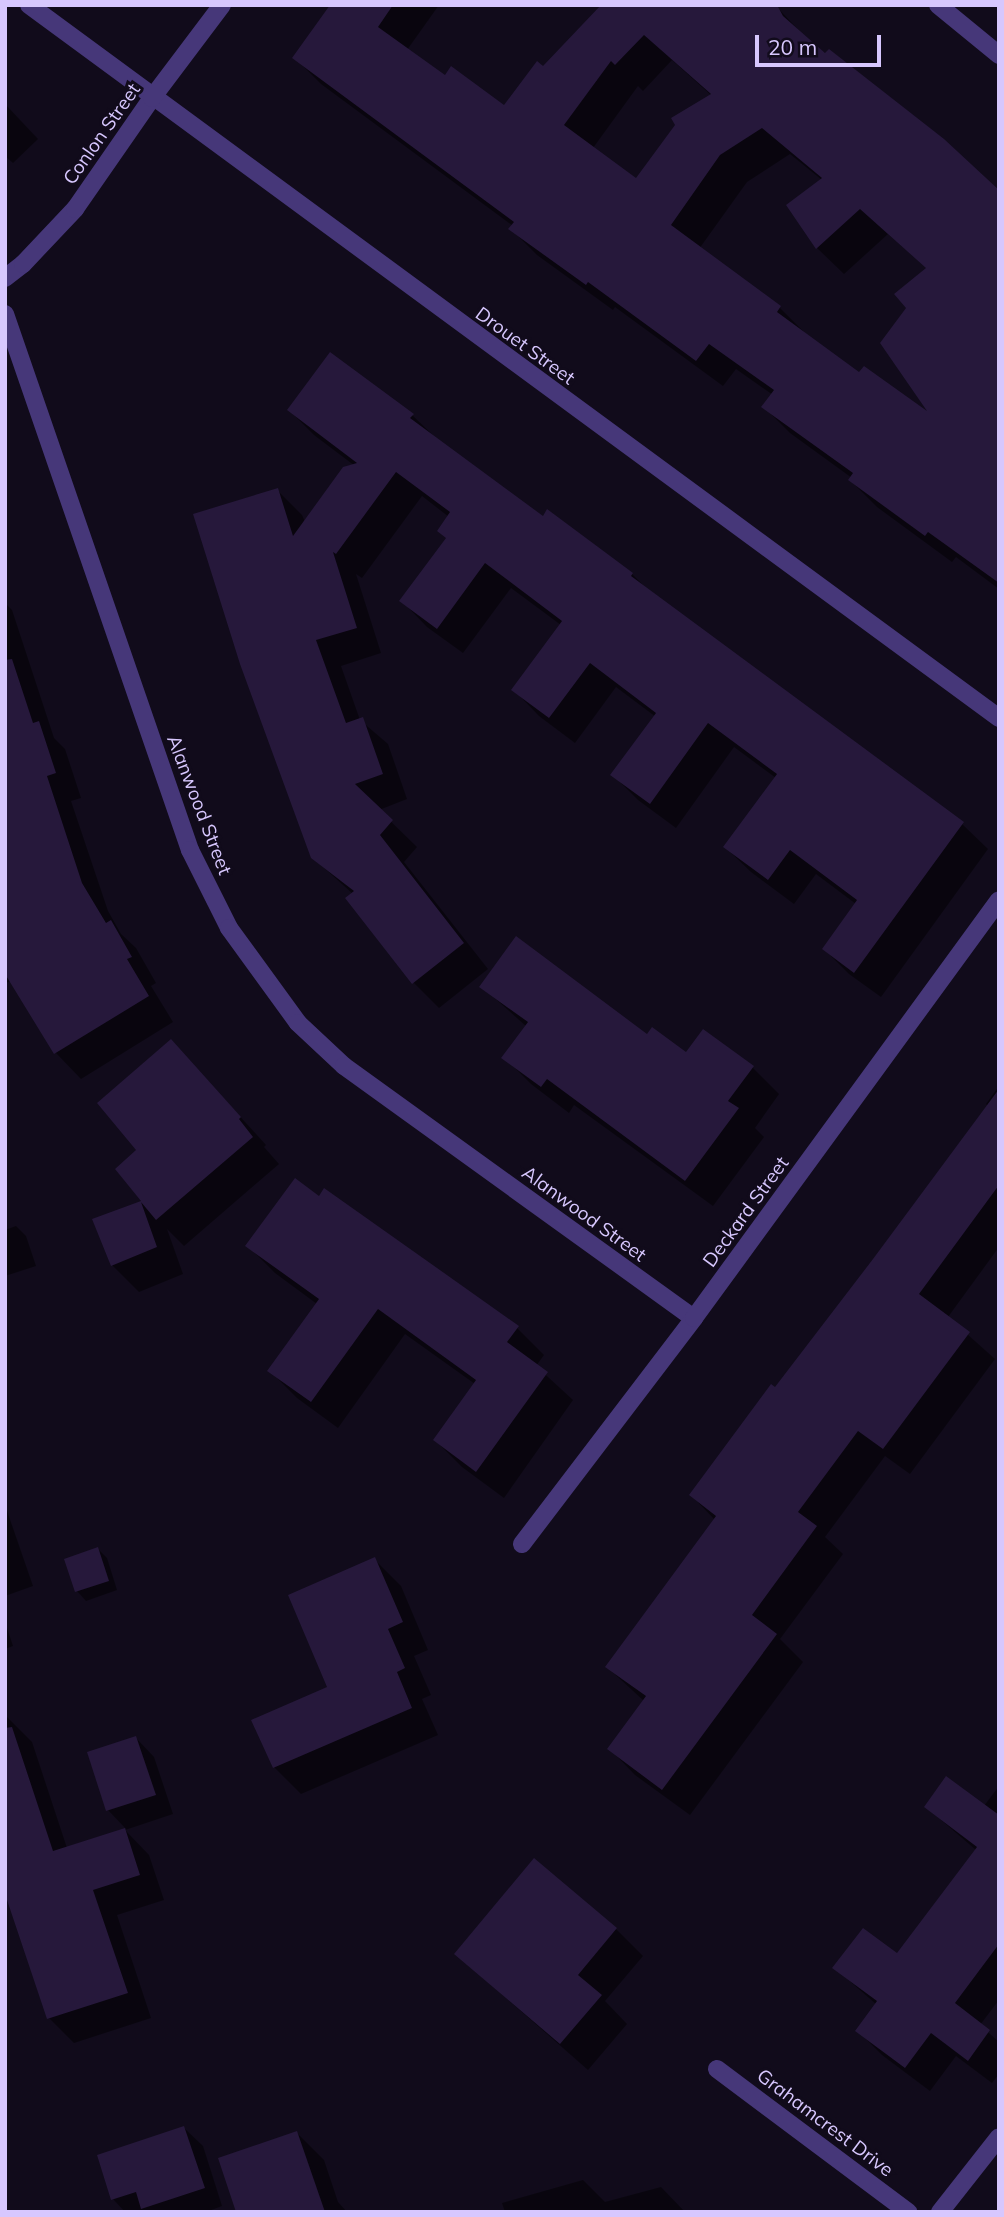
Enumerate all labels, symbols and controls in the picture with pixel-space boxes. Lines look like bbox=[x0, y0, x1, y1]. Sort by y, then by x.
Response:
scale bar bbox=[759, 21, 885, 65]
text: 20 m bbox=[768, 34, 817, 60]
street label: Conlon Street bbox=[59, 79, 145, 189]
street label: Drouet Street bbox=[471, 302, 579, 390]
street label: Alanwood Street bbox=[162, 732, 236, 878]
street label: Deckard Street bbox=[698, 1152, 794, 1272]
street label: Alanwood Street bbox=[517, 1161, 651, 1267]
street label: Grahamcrest Drive bbox=[752, 2064, 898, 2182]

